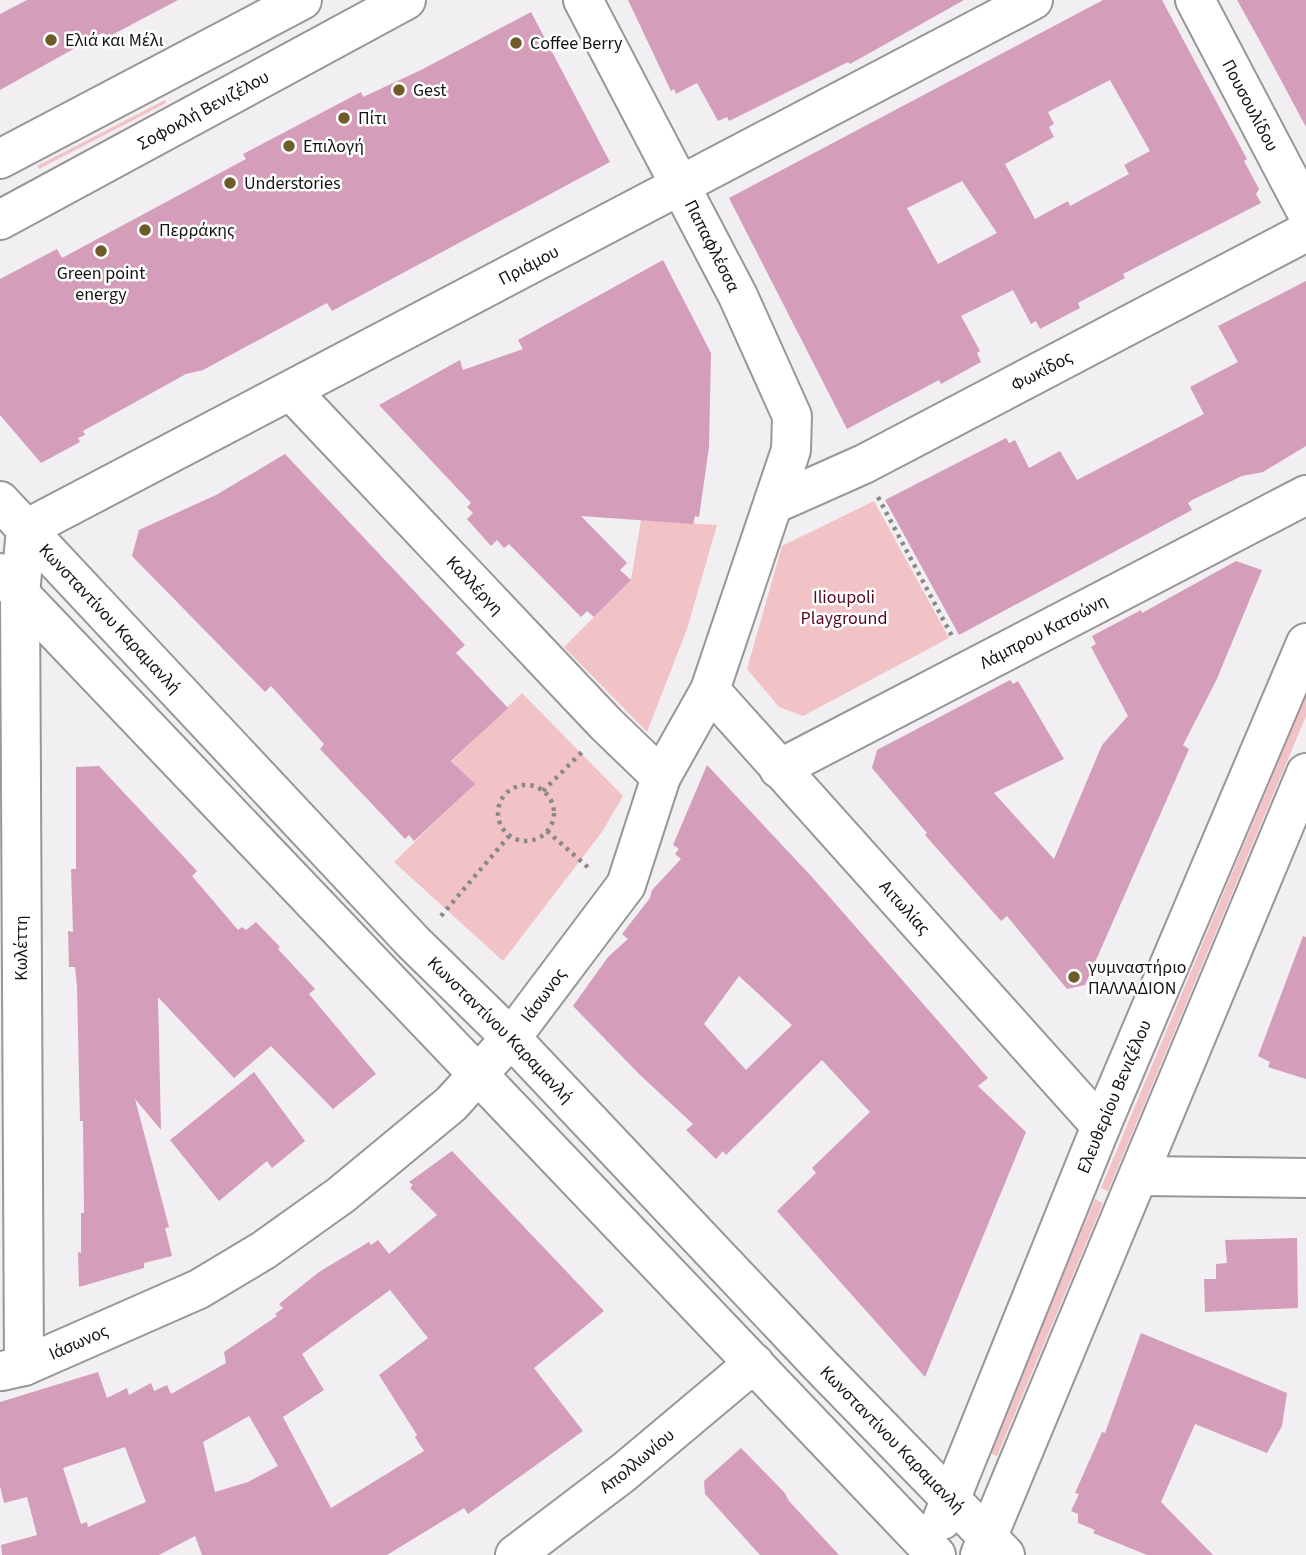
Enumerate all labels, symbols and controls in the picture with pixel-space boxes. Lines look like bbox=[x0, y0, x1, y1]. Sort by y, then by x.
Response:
place label: Ελιά και Μέλι bbox=[65, 28, 164, 53]
place label: Coffee Berry bbox=[530, 31, 623, 56]
marker: Ελιά και Μέλι bbox=[43, 32, 59, 48]
marker: Coffee Berry bbox=[508, 35, 524, 51]
street label: Πουσουλίδου bbox=[1216, 55, 1285, 156]
street label: Σοφοκλή Βενιζέλου bbox=[133, 64, 273, 156]
place label: Gest bbox=[413, 78, 446, 103]
marker: Gest bbox=[391, 82, 407, 98]
place label: Πίτι bbox=[358, 106, 387, 131]
marker: Πίτι bbox=[336, 110, 352, 126]
place label: Επιλογή bbox=[303, 134, 364, 159]
marker: Επιλογή bbox=[281, 138, 297, 154]
place label: Understories bbox=[244, 171, 340, 196]
marker: Understories bbox=[222, 175, 238, 191]
street label: Παπαφλέσσα bbox=[678, 196, 746, 296]
place label: Περράκης bbox=[159, 218, 235, 243]
marker: Περράκης bbox=[137, 222, 153, 238]
street label: Πριάμου bbox=[494, 239, 563, 291]
marker: Green point energy bbox=[93, 243, 109, 259]
place label: Green point energy bbox=[57, 261, 145, 307]
street label: Φωκίδος bbox=[1006, 344, 1077, 397]
street label: Κωνσταντίνου Καραμανλή bbox=[33, 538, 187, 699]
street label: Καλλέργη bbox=[440, 550, 509, 621]
park label: Ilioupoli Playground bbox=[801, 585, 887, 631]
street label: Λάμπρου Κατσώνη bbox=[975, 588, 1112, 675]
street label: Αιτωλίας bbox=[874, 875, 936, 940]
street label: Κωλέττη bbox=[9, 915, 34, 981]
street label: Κωνσταντίνου Καραμανλή bbox=[422, 951, 579, 1109]
place label: γυμναστήριο ΠΑΛΛΑΔΙΟΝ bbox=[1088, 955, 1186, 1001]
street label: Ιάσωνος bbox=[515, 962, 572, 1027]
marker: γυμναστήριο ΠΑΛΛΑΔΙΟΝ bbox=[1066, 969, 1082, 985]
street label: Ελευθερίου Βενιζέλου bbox=[1071, 1016, 1157, 1177]
street label: Ιάσωνος bbox=[45, 1318, 112, 1366]
street label: Κωνσταντίνου Καραμανλή bbox=[814, 1360, 970, 1519]
street label: Απολλωνίου bbox=[594, 1422, 680, 1499]

